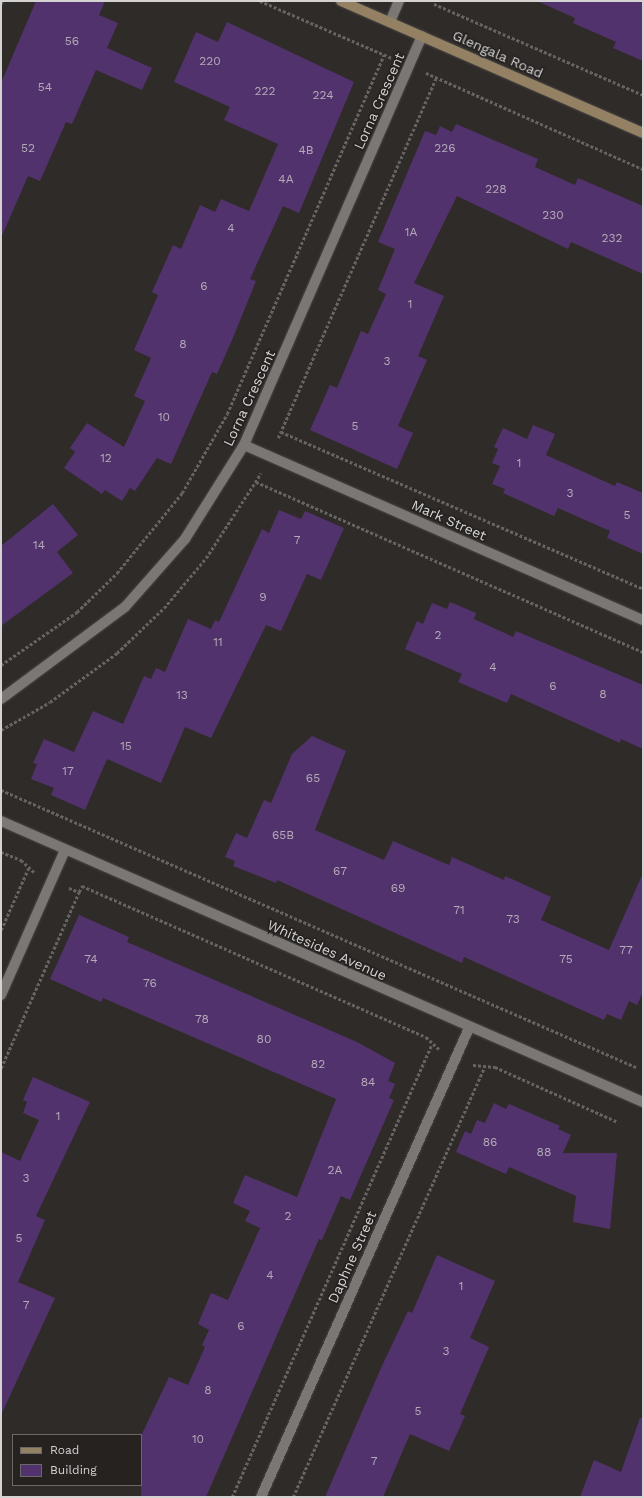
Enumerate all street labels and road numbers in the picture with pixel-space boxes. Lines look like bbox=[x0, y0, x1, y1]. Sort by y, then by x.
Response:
street label: Glengala Road bbox=[450, 26, 546, 82]
street label: Lorna Crescent bbox=[350, 50, 408, 152]
street label: Lorna Crescent bbox=[219, 347, 279, 449]
street label: Mark Street bbox=[409, 496, 489, 544]
street label: Whitesides Avenue bbox=[264, 916, 390, 984]
street label: Daphne Street bbox=[324, 1208, 380, 1306]

